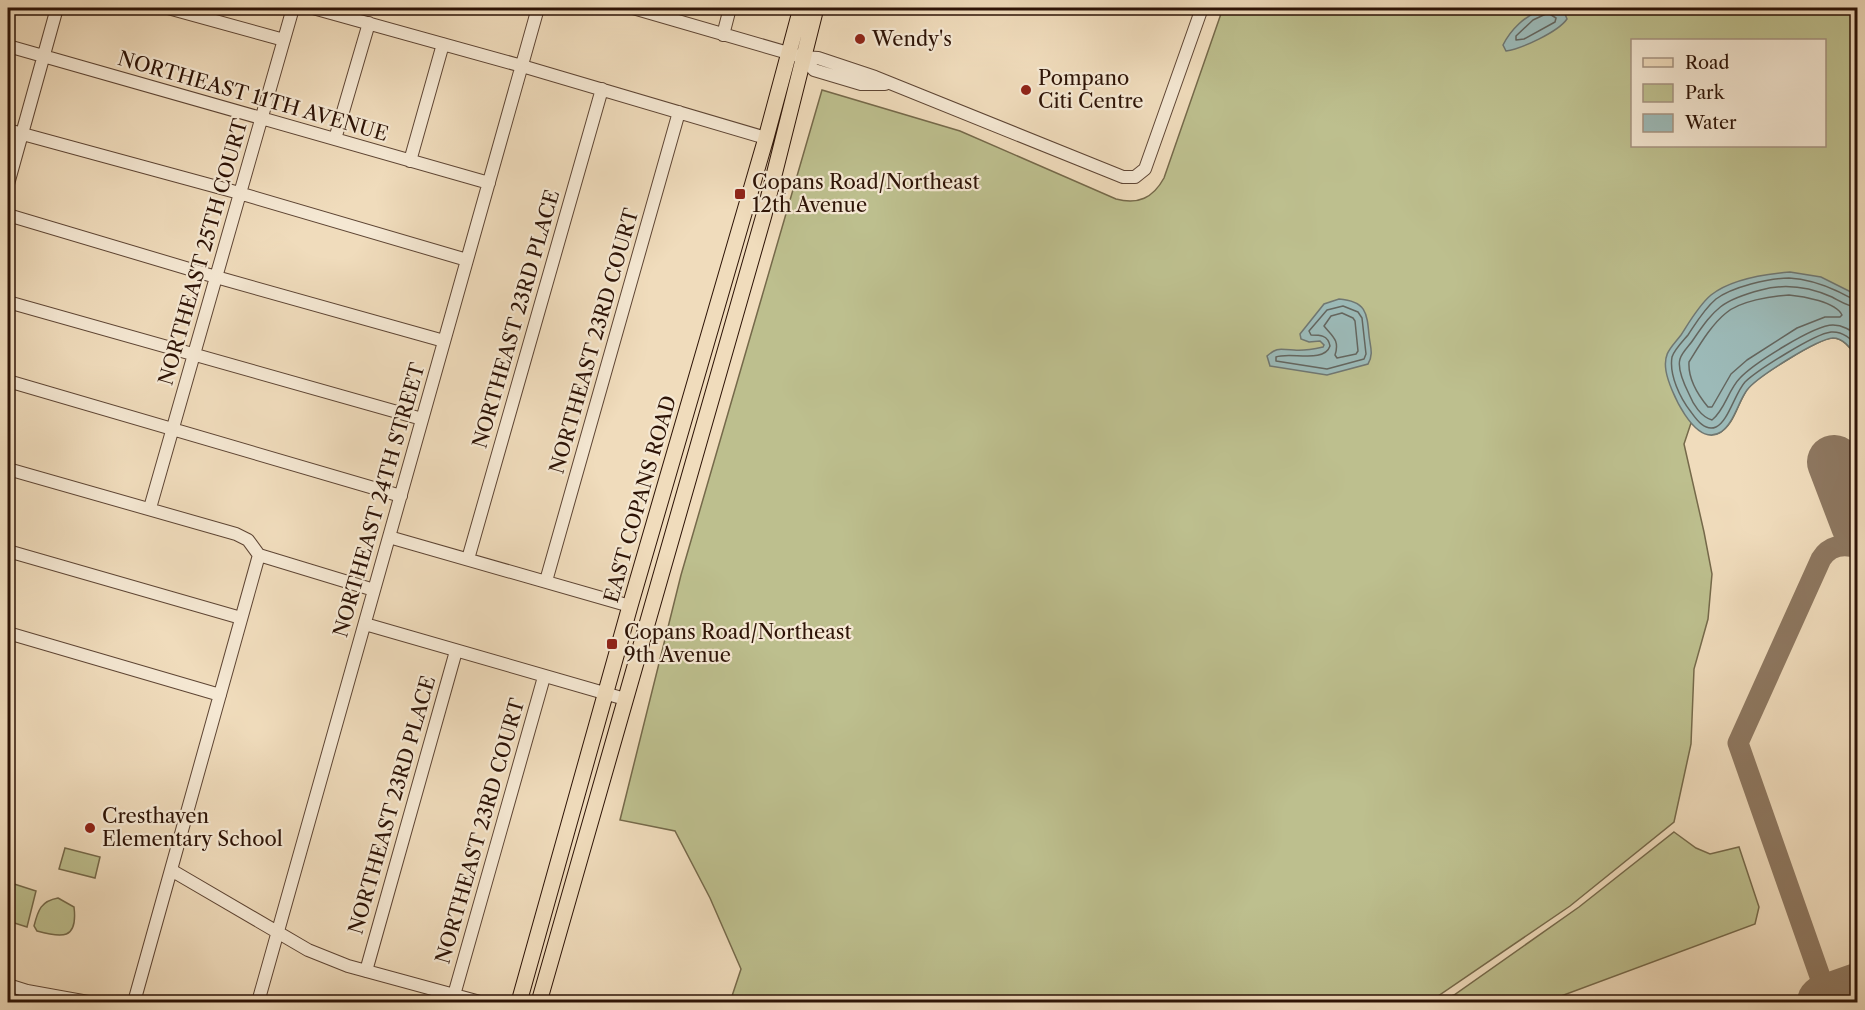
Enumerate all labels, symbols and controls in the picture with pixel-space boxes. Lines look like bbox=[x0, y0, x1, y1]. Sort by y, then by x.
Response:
place label: Wendy's bbox=[871, 27, 952, 51]
marker: Wendy's bbox=[853, 32, 867, 46]
legend bbox=[1631, 39, 1826, 147]
street label: NORTHEAST 11TH AVENUE bbox=[115, 46, 391, 146]
text: Road bbox=[1685, 52, 1730, 74]
place label: Pompano Citi Centre bbox=[1038, 66, 1144, 113]
text: Park bbox=[1685, 82, 1726, 104]
marker: Pompano Citi Centre bbox=[1019, 83, 1033, 97]
text: Water bbox=[1684, 112, 1737, 134]
street label: NORTHEAST 25TH COURT bbox=[153, 116, 253, 388]
place label: Copans Road/Northeast 12th Avenue bbox=[752, 170, 980, 217]
street label: NORTHEAST 23RD PLACE bbox=[468, 187, 564, 451]
marker: Copans Road/Northeast 12th Avenue bbox=[733, 187, 747, 201]
street label: NORTHEAST 23RD COURT bbox=[545, 206, 643, 476]
street label: NORTHEAST 24TH STREET bbox=[328, 360, 430, 640]
street label: EAST COPANS ROAD bbox=[599, 393, 681, 605]
place label: Copans Road/Northeast 9th Avenue bbox=[624, 620, 852, 667]
marker: Copans Road/Northeast 9th Avenue bbox=[605, 637, 619, 651]
street label: NORTHEAST 23RD PLACE bbox=[344, 673, 440, 937]
street label: NORTHEAST 23RD COURT bbox=[431, 696, 529, 966]
place label: Cresthaven Elementary School bbox=[102, 804, 283, 851]
marker: Cresthaven Elementary School bbox=[83, 821, 97, 835]

